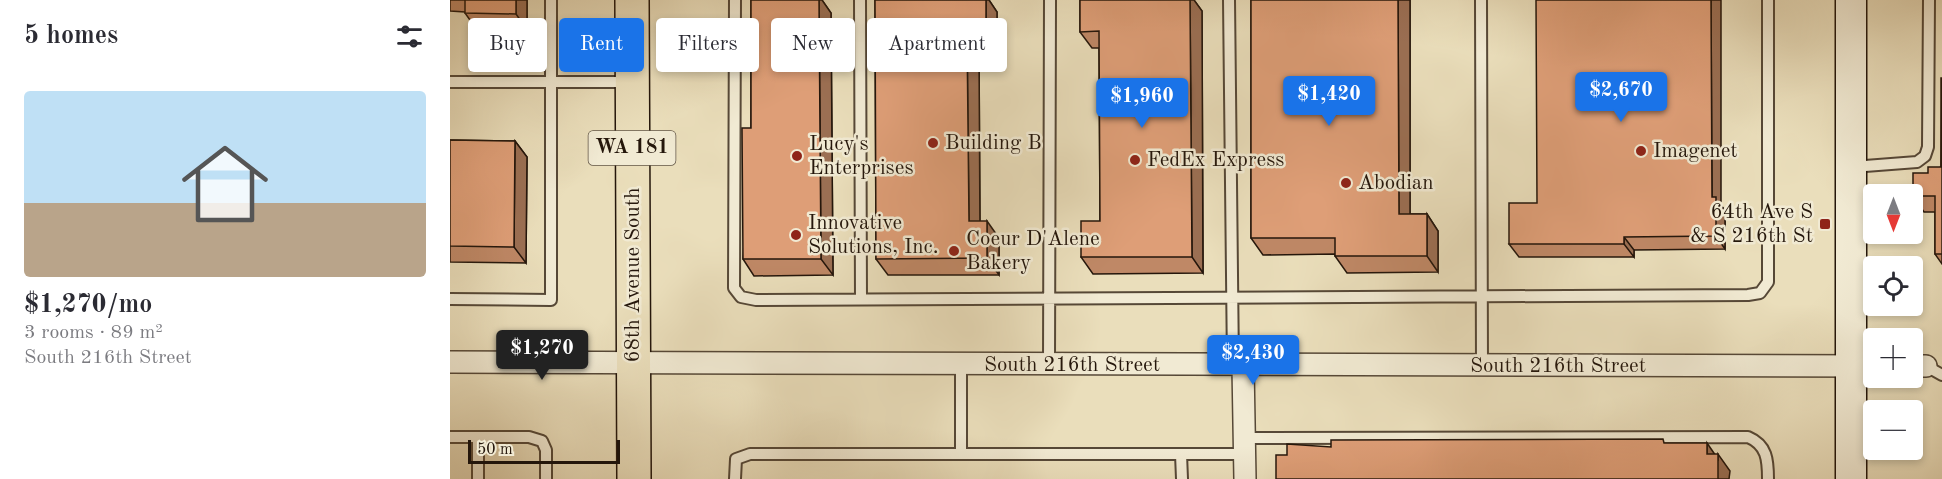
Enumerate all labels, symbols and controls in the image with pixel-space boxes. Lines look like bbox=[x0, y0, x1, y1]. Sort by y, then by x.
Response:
chip: Buy bbox=[468, 18, 547, 72]
chip: Rent bbox=[559, 18, 644, 72]
chip: Filters bbox=[656, 18, 759, 72]
chip: New bbox=[771, 18, 855, 72]
chip: Apartment bbox=[867, 18, 1007, 72]
icon: filters bbox=[393, 20, 426, 53]
text: 5 homes bbox=[24, 23, 118, 49]
pin: $2,670 bbox=[1572, 72, 1670, 123]
pin: $1,420 bbox=[1280, 76, 1378, 127]
pin: $1,960 bbox=[1093, 78, 1191, 129]
text: $2,670 bbox=[1589, 81, 1653, 101]
text: $1,420 bbox=[1297, 85, 1361, 105]
text: $1,960 bbox=[1110, 87, 1174, 107]
icon: home bbox=[171, 130, 279, 238]
road number: WA 181 bbox=[588, 131, 675, 165]
place label: Building B bbox=[945, 133, 1042, 154]
place label: Lucy's Enterprises bbox=[809, 134, 914, 179]
marker: Building B bbox=[926, 136, 940, 150]
place label: Imagenet bbox=[1653, 141, 1738, 162]
marker: Imagenet bbox=[1634, 144, 1648, 158]
marker: Lucy's Enterprises bbox=[790, 149, 804, 163]
place label: FedEx Express bbox=[1147, 150, 1284, 171]
marker: FedEx Express bbox=[1128, 153, 1142, 167]
place label: Abodian bbox=[1358, 173, 1434, 194]
marker: Abodian bbox=[1339, 176, 1353, 190]
north arrow bbox=[1863, 184, 1923, 244]
map controls bbox=[1863, 184, 1923, 460]
street label: 68th Avenue South bbox=[623, 187, 644, 363]
place label: 64th Ave S & S 216th St bbox=[1690, 202, 1813, 247]
place label: Innovative Solutions, Inc. bbox=[808, 213, 939, 258]
marker: 64th Ave S & S 216th St bbox=[1818, 217, 1832, 231]
marker: Innovative Solutions, Inc. bbox=[789, 228, 803, 242]
place label: Coeur D'Alene Bakery bbox=[966, 229, 1100, 274]
marker: Coeur D'Alene Bakery bbox=[947, 244, 961, 258]
button: locate bbox=[1863, 256, 1923, 316]
text: $1,270/mo bbox=[24, 292, 152, 318]
text: 3 rooms · 89 m² bbox=[24, 323, 163, 343]
button: + bbox=[1863, 328, 1923, 388]
pin: $1,270 bbox=[493, 330, 591, 381]
pin: $2,430 bbox=[1204, 335, 1302, 386]
text: $1,270 bbox=[510, 339, 574, 359]
text: $2,430 bbox=[1221, 344, 1285, 364]
text: South 216th Street bbox=[24, 348, 192, 368]
street label: South 216th Street bbox=[984, 355, 1160, 376]
street label: South 216th Street bbox=[1470, 356, 1646, 377]
button: − bbox=[1863, 400, 1923, 460]
scale bar bbox=[468, 437, 620, 464]
text: 50 m bbox=[477, 442, 513, 458]

